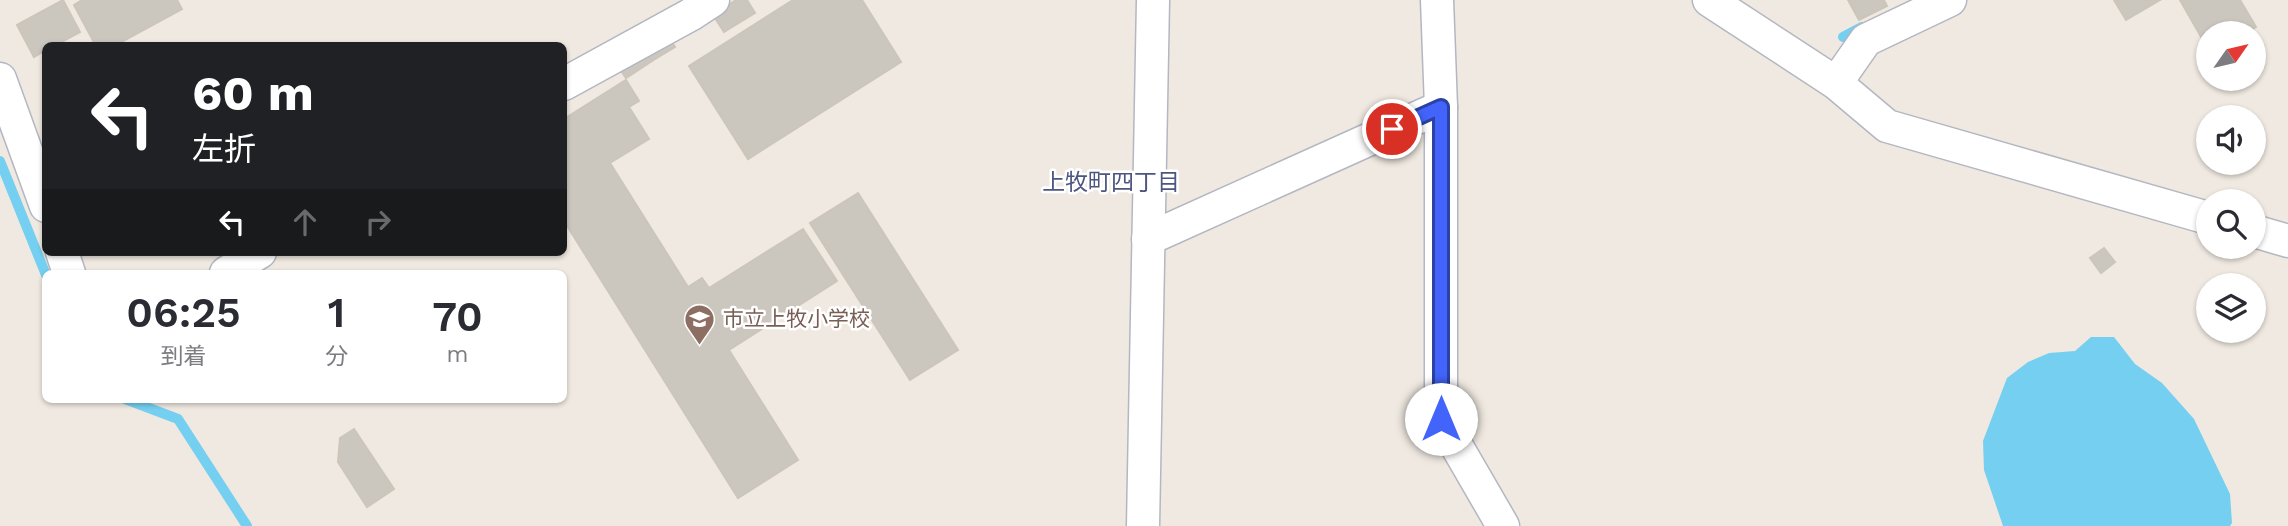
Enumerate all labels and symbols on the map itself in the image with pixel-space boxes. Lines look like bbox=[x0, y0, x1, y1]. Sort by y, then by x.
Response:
north arrow bbox=[2196, 21, 2266, 91]
pin bbox=[1362, 99, 1422, 159]
district label: 上牧町四丁目 bbox=[1042, 169, 1180, 196]
school or university icon: 市立上牧小学校 bbox=[683, 302, 717, 346]
place label: 市立上牧小学校 bbox=[723, 306, 870, 331]
position arrow bbox=[1404, 382, 1478, 456]

